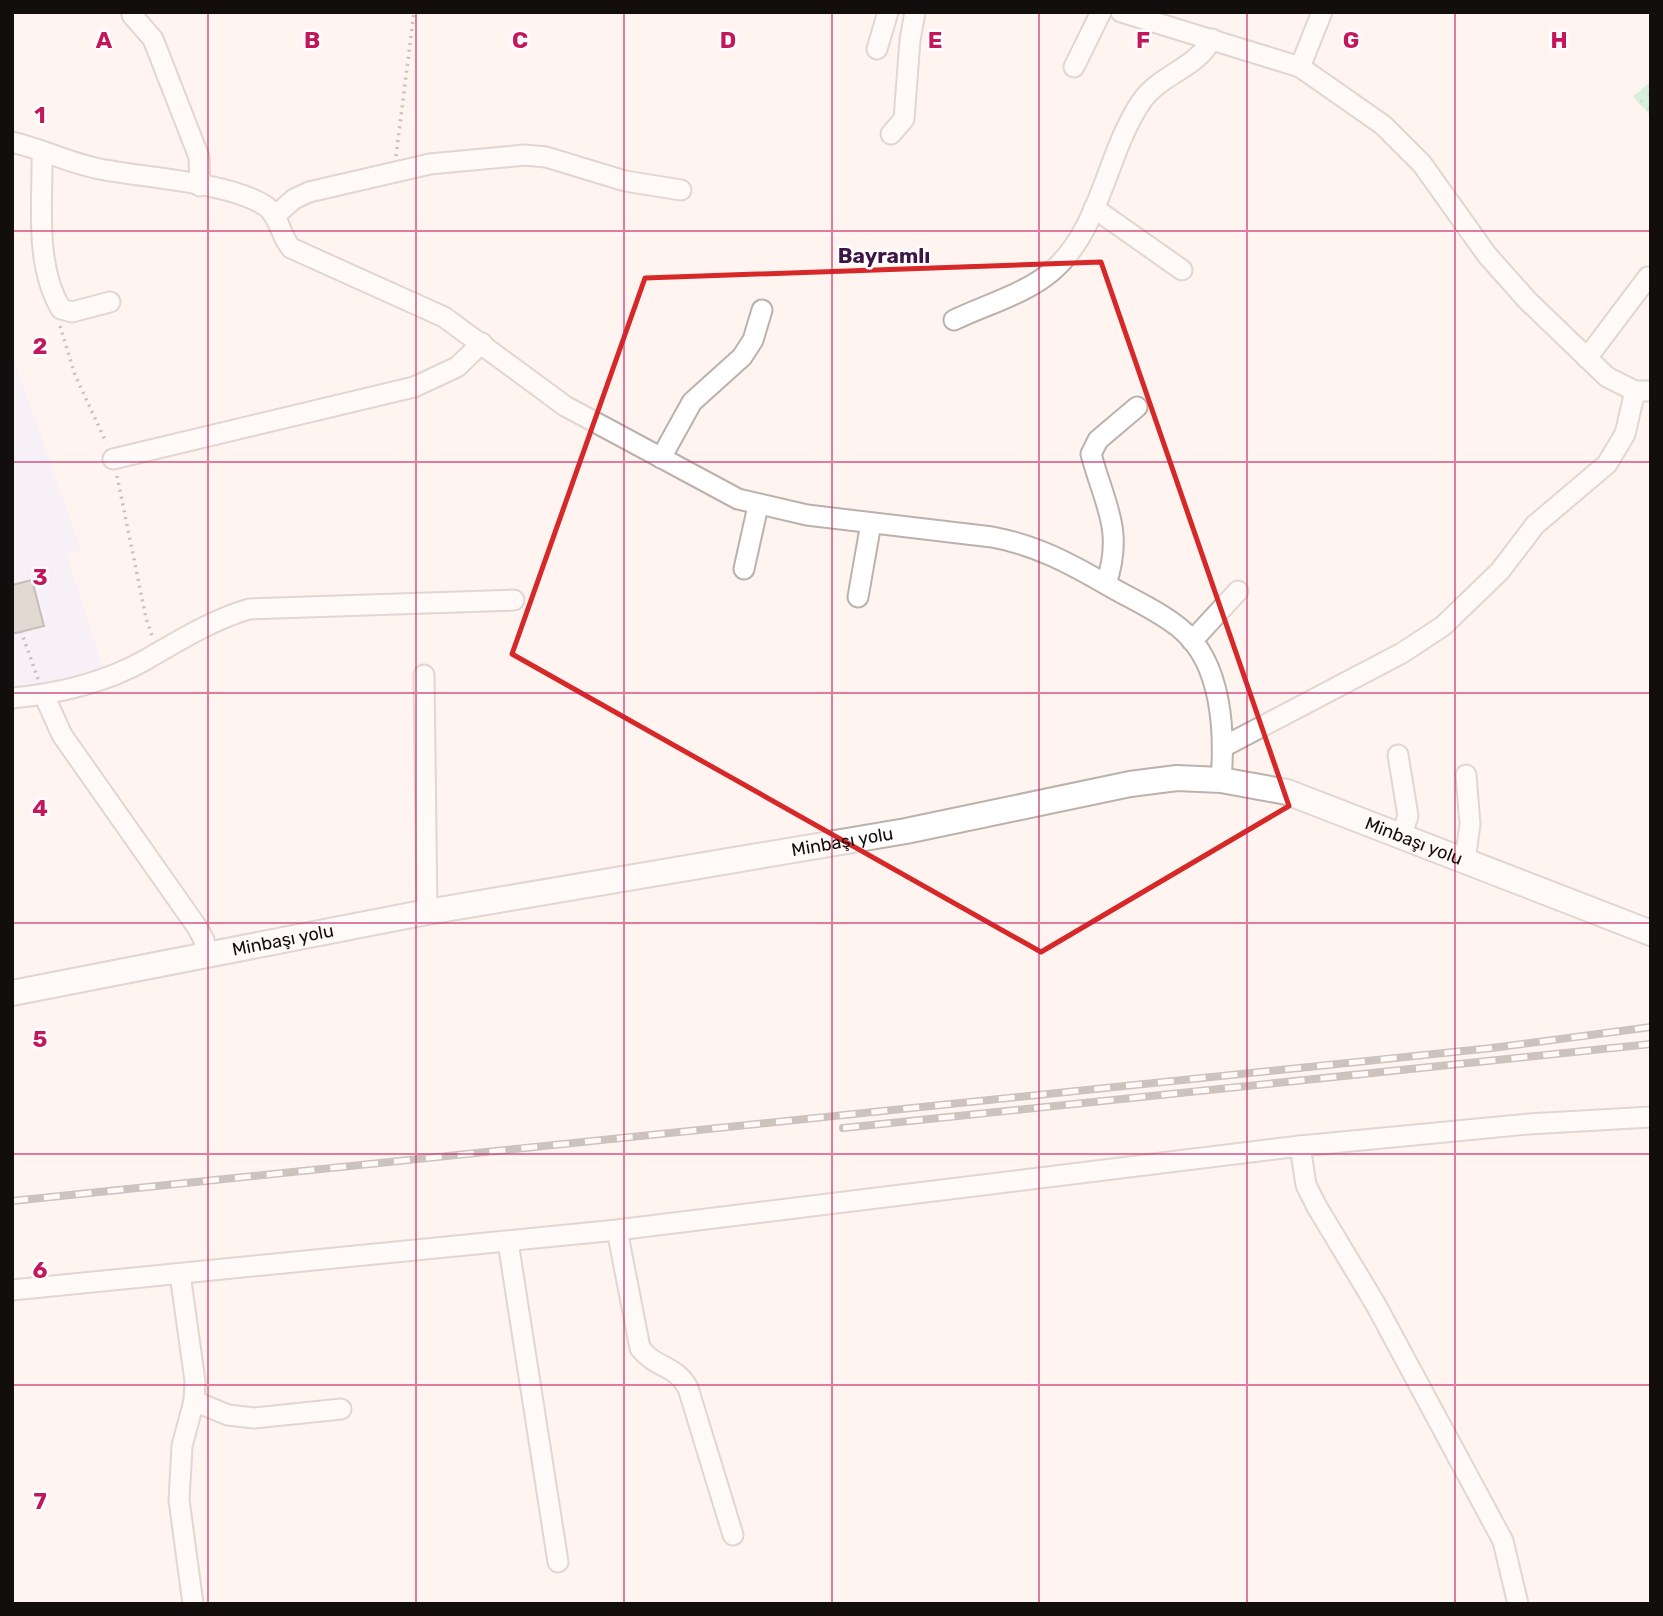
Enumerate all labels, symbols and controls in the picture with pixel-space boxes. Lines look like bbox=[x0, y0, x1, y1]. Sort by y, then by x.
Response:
text: A bbox=[96, 26, 113, 54]
text: B bbox=[304, 26, 320, 54]
text: C bbox=[512, 26, 528, 54]
text: D bbox=[720, 26, 736, 54]
text: E bbox=[928, 26, 942, 54]
text: F bbox=[1136, 26, 1150, 54]
text: G bbox=[1343, 26, 1359, 54]
text: H bbox=[1550, 26, 1568, 54]
text: 1 bbox=[34, 101, 46, 129]
district label: Bayramlı bbox=[838, 243, 930, 268]
text: 2 bbox=[33, 332, 47, 360]
text: 3 bbox=[32, 563, 48, 591]
text: 4 bbox=[32, 794, 48, 822]
street label: Minbaşı yolu bbox=[1362, 812, 1466, 870]
street label: Minbaşı yolu bbox=[790, 822, 895, 861]
street label: Minbaşı yolu bbox=[230, 919, 335, 961]
text: 5 bbox=[33, 1025, 48, 1053]
text: 6 bbox=[33, 1256, 48, 1284]
text: 7 bbox=[33, 1487, 47, 1515]

